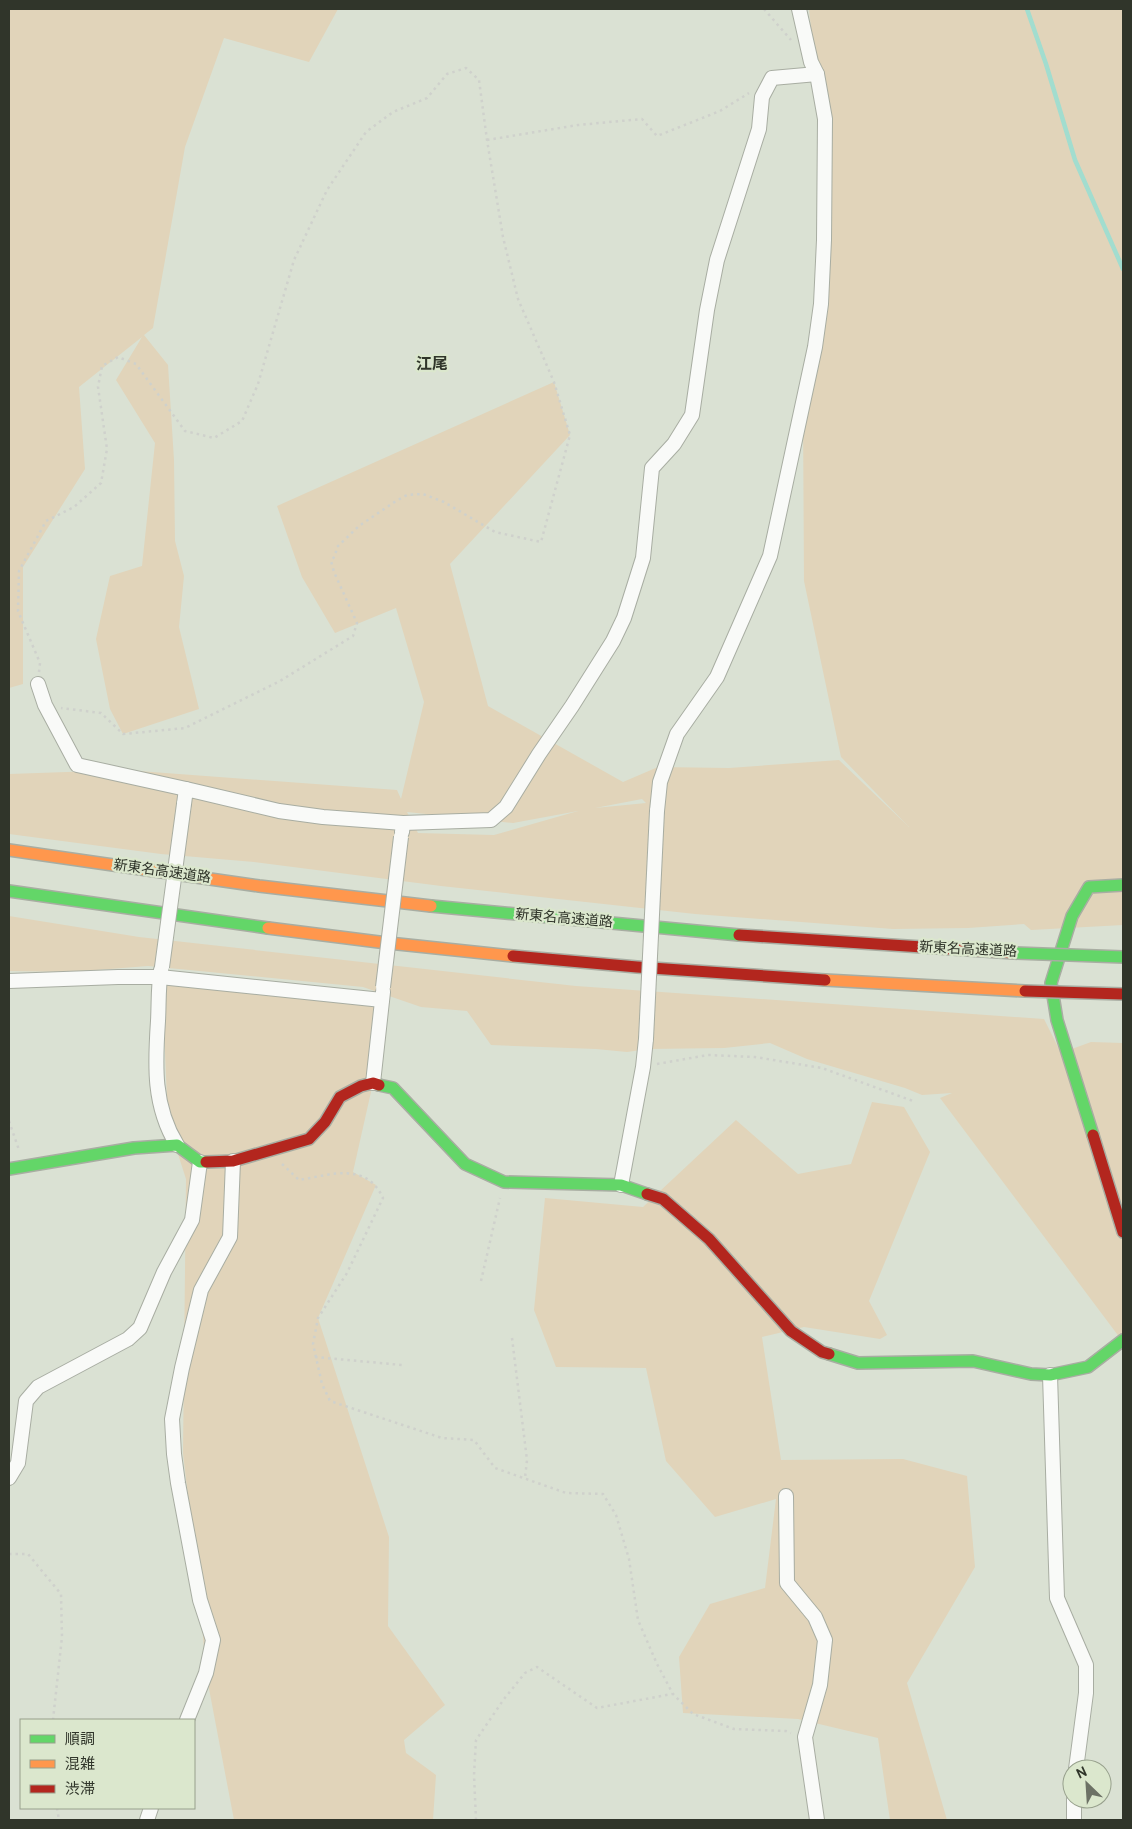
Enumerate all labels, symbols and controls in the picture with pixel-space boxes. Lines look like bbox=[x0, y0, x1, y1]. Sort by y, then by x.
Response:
district label: 江尾 bbox=[416, 355, 448, 375]
street label: 新東名高速道路 bbox=[112, 857, 212, 887]
street label: 新東名高速道路 bbox=[514, 906, 614, 932]
street label: 新東名高速道路 bbox=[919, 939, 1017, 961]
legend bbox=[20, 1719, 195, 1809]
text: 順調 bbox=[65, 1731, 95, 1750]
text: 混雑 bbox=[65, 1756, 95, 1775]
north arrow bbox=[1062, 1759, 1112, 1809]
text: N bbox=[1074, 1764, 1090, 1783]
text: 渋滞 bbox=[65, 1781, 95, 1800]

